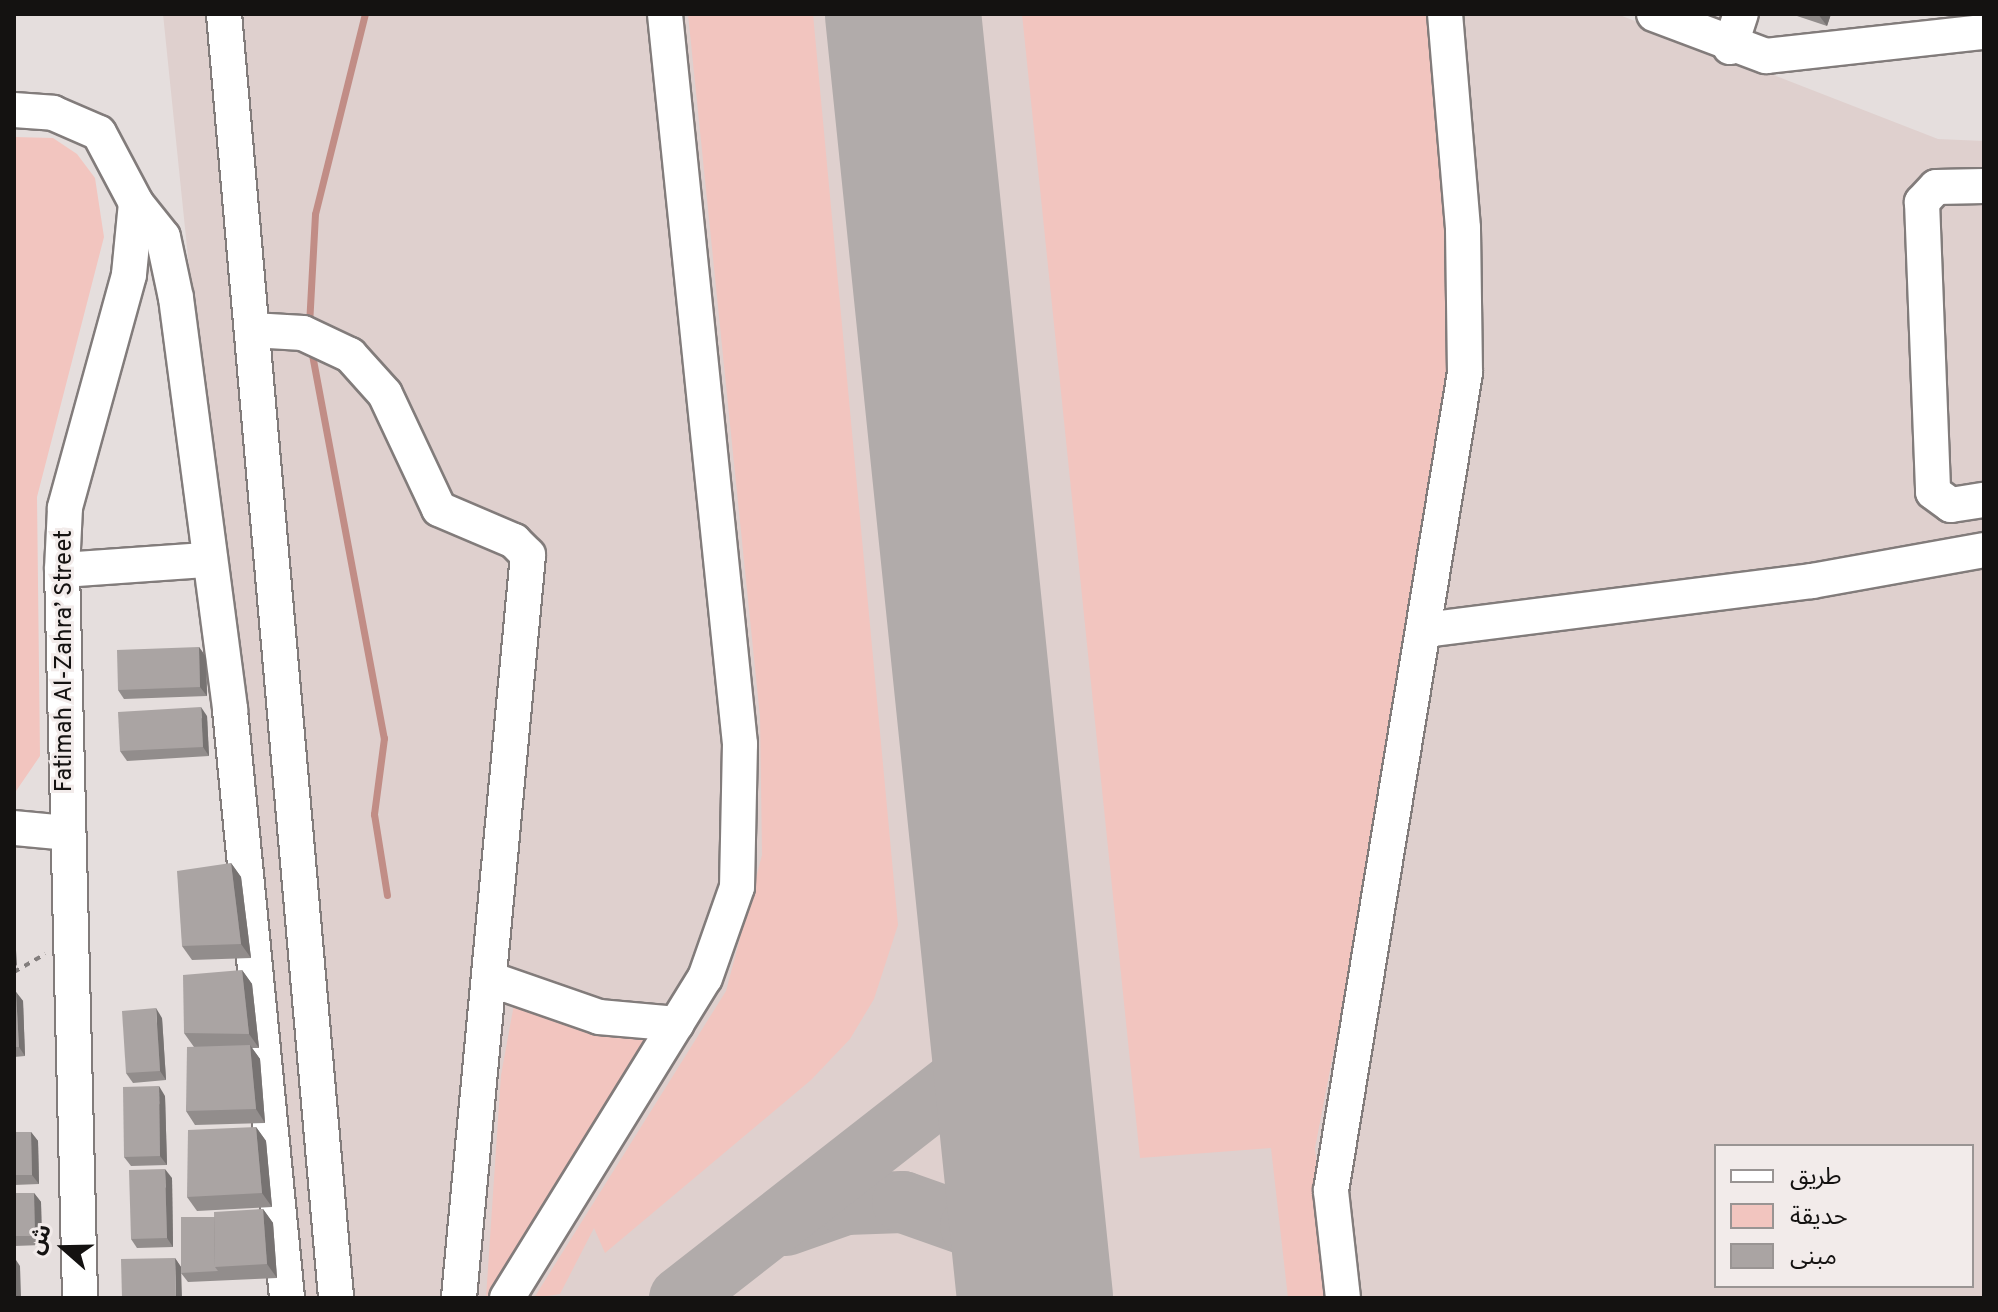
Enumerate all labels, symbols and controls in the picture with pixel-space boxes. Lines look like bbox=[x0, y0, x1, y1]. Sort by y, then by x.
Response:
street label: Fatimah Al-Zahra’ Street bbox=[52, 529, 80, 793]
legend bbox=[1714, 1144, 1974, 1288]
text: طريق bbox=[1790, 1163, 1842, 1193]
text: حديقة bbox=[1790, 1203, 1848, 1233]
north arrow bbox=[24, 1208, 104, 1288]
text: ش bbox=[23, 1221, 59, 1258]
text: مبنى bbox=[1790, 1243, 1837, 1273]

